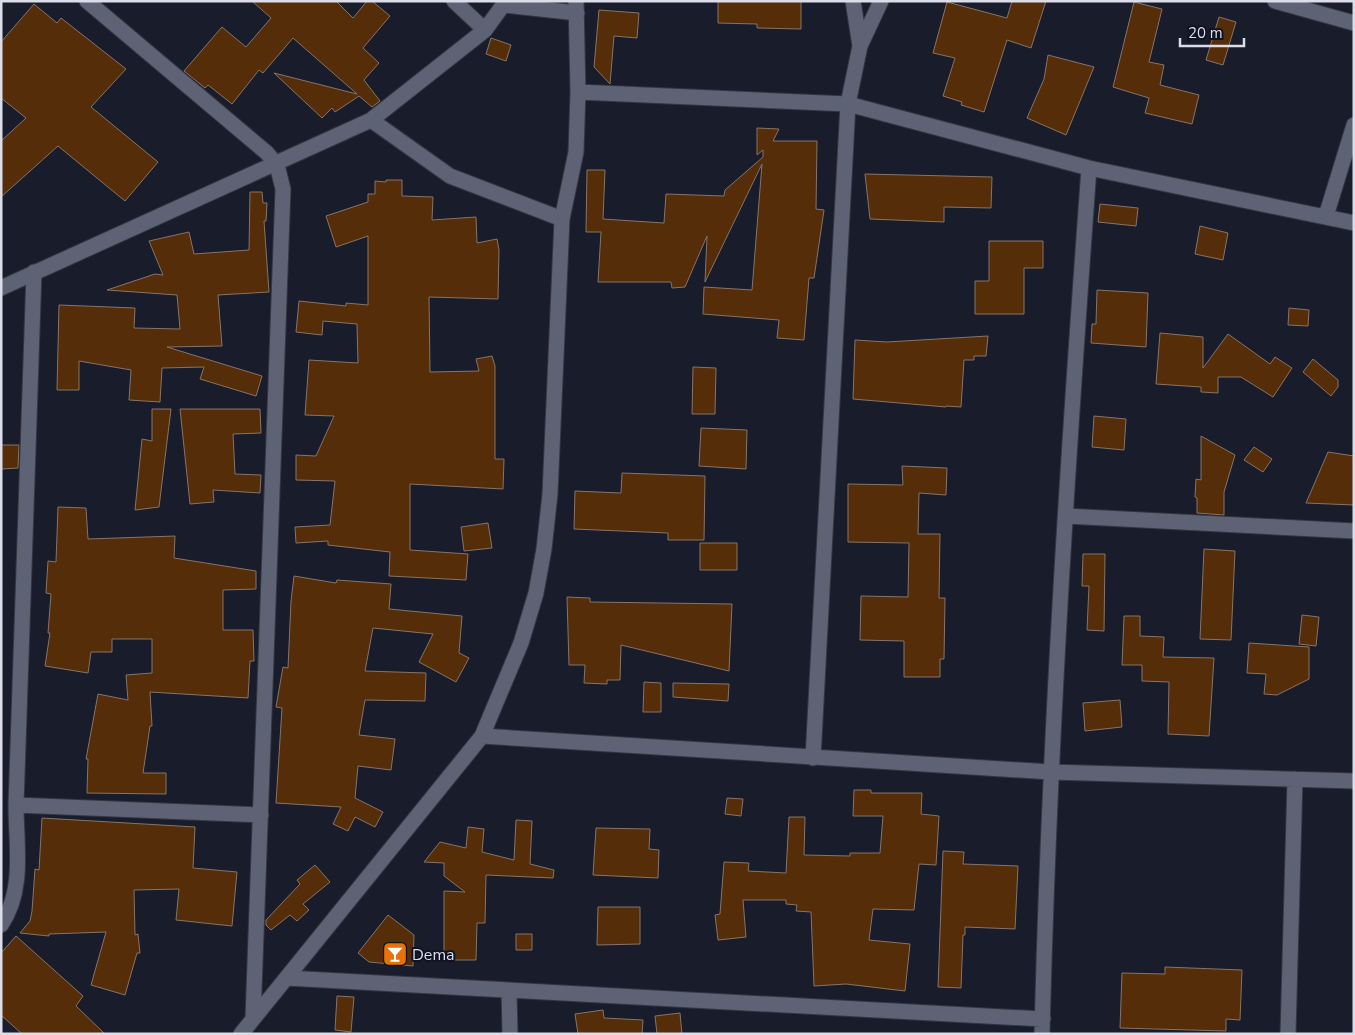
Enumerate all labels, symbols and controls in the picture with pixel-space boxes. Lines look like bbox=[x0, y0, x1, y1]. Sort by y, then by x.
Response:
scale bar bbox=[1180, 15, 1244, 47]
text: 20 m bbox=[1188, 23, 1223, 43]
bar icon: Dema bbox=[382, 941, 408, 967]
place label: Dema bbox=[412, 944, 455, 966]

